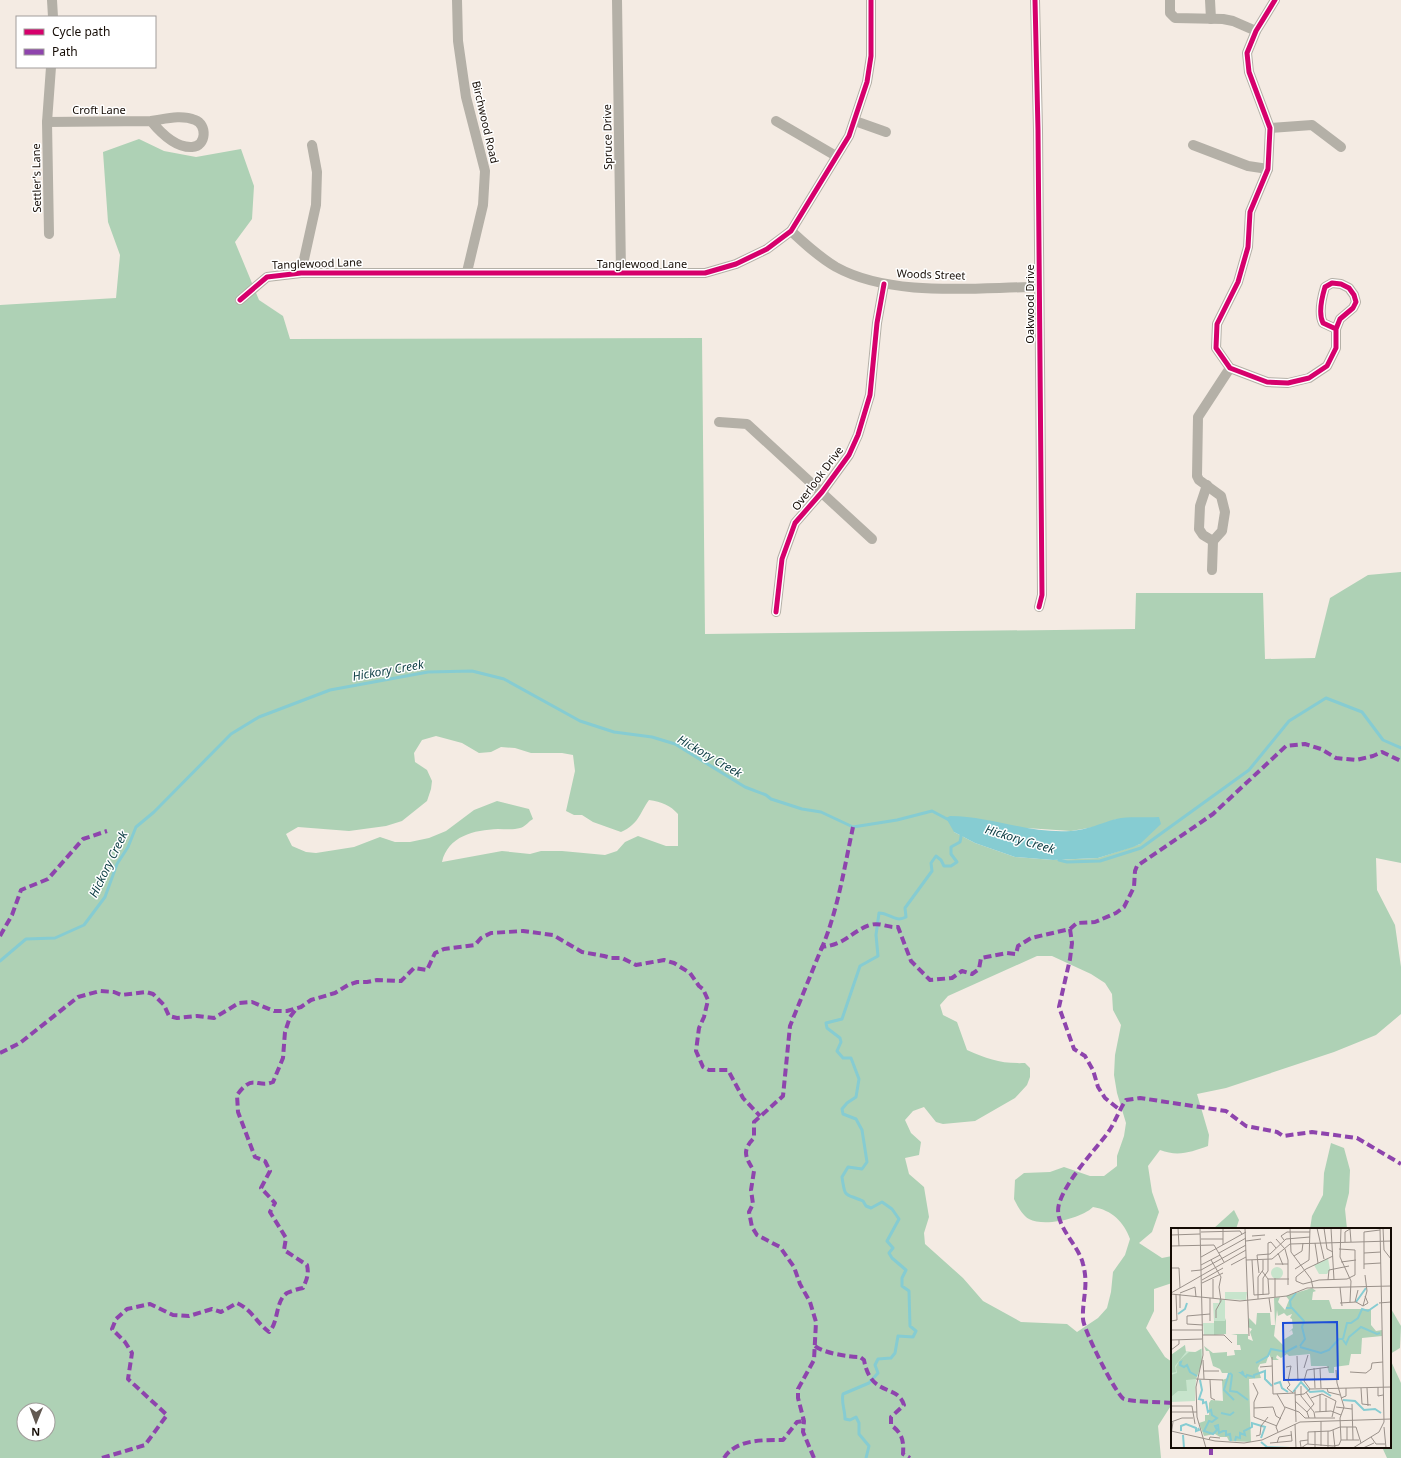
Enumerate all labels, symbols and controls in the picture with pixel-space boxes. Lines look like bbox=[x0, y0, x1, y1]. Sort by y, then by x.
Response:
legend bbox=[16, 16, 156, 68]
text: Cycle path bbox=[52, 23, 110, 40]
text: Path bbox=[52, 43, 78, 60]
street label: Birchwood Road bbox=[469, 79, 503, 165]
street label: Croft Lane bbox=[72, 102, 126, 117]
street label: Spruce Drive bbox=[599, 104, 615, 170]
street label: Settler's Lane bbox=[28, 143, 44, 213]
street label: Tanglewood Lane bbox=[272, 254, 362, 272]
street label: Tanglewood Lane bbox=[597, 256, 687, 271]
street label: Oakwood Drive bbox=[1022, 264, 1037, 344]
street label: Woods Street bbox=[896, 265, 966, 283]
street label: Overlook Drive bbox=[788, 443, 846, 513]
water label: Hickory Creek bbox=[351, 655, 426, 685]
water label: Hickory Creek bbox=[675, 731, 746, 782]
water label: Hickory Creek bbox=[983, 820, 1058, 858]
water label: Hickory Creek bbox=[85, 827, 132, 900]
inset map bbox=[1171, 1228, 1391, 1448]
north arrow bbox=[16, 1402, 56, 1442]
text: N bbox=[31, 1425, 40, 1440]

